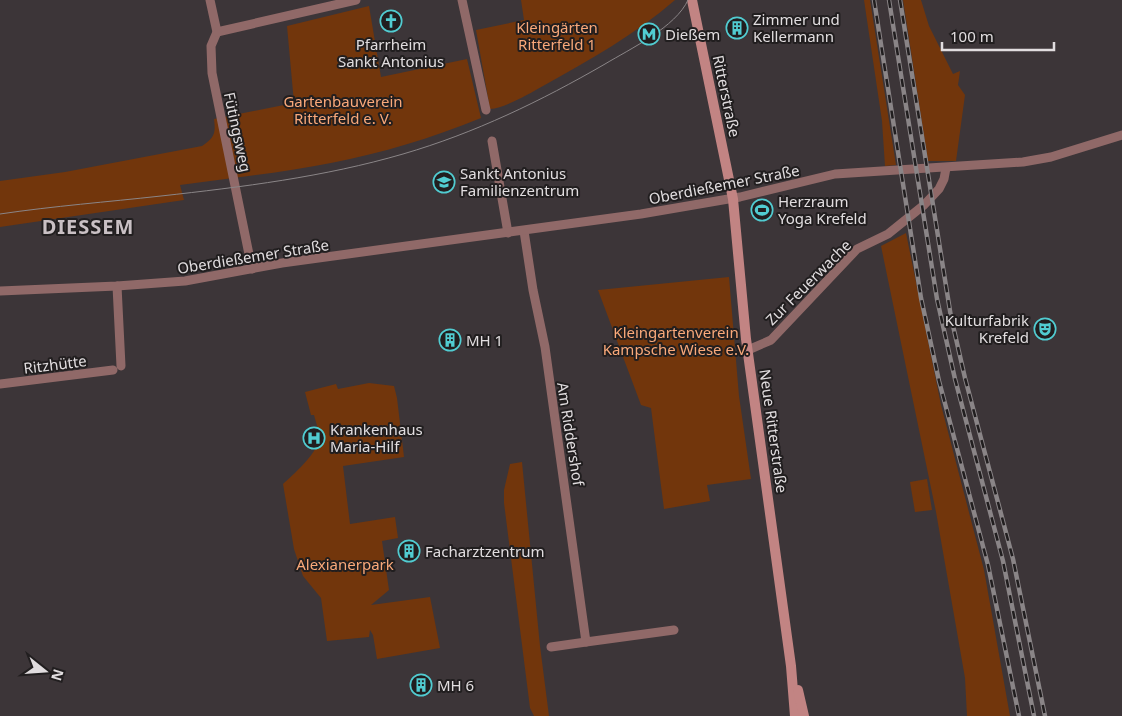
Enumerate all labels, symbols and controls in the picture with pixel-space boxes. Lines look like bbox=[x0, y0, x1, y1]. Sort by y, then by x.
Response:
church icon: Pfarrheim Sankt Antonius bbox=[379, 9, 403, 33]
place label: Zimmer und Kellermann bbox=[753, 9, 840, 46]
building icon: Zimmer und Kellermann bbox=[725, 16, 749, 40]
park label: Kleingärten Ritterfeld 1 bbox=[516, 17, 598, 54]
scale bar bbox=[942, 20, 1054, 52]
metro station icon: Dießem bbox=[637, 22, 661, 46]
place label: Dießem bbox=[665, 24, 720, 44]
text: 100 m bbox=[950, 26, 994, 46]
place label: Pfarrheim Sankt Antonius bbox=[338, 34, 444, 71]
street label: Ritterstraße bbox=[709, 53, 745, 139]
street label: Fütingsweg bbox=[220, 90, 256, 174]
park label: Gartenbauverein Ritterfeld e. V. bbox=[283, 91, 403, 128]
street label: Oberdießemer Straße bbox=[647, 160, 801, 208]
place label: Sankt Antonius Familienzentrum bbox=[460, 163, 579, 200]
school or university icon: Sankt Antonius Familienzentrum bbox=[432, 170, 456, 194]
place label: Herzraum Yoga Krefeld bbox=[778, 191, 867, 228]
sports icon: Herzraum Yoga Krefeld bbox=[750, 198, 774, 222]
district label: DIESSEM bbox=[42, 213, 134, 240]
street label: Oberdießemer Straße bbox=[176, 234, 330, 278]
street label: Zur Feuerwache bbox=[761, 235, 855, 329]
place label: Kulturfabrik Krefeld bbox=[945, 310, 1029, 347]
theatre icon: Kulturfabrik Krefeld bbox=[1033, 317, 1057, 341]
park label: Kleingartenverein Kampsche Wiese e.V. bbox=[603, 322, 749, 359]
building icon: MH 1 bbox=[438, 328, 462, 352]
place label: MH 1 bbox=[466, 330, 503, 350]
street label: Ritzhütte bbox=[22, 350, 88, 378]
street label: Neue Ritterstraße bbox=[755, 368, 793, 494]
street label: Am Riddershof bbox=[553, 381, 589, 488]
place label: Krankenhaus Maria-Hilf bbox=[330, 419, 423, 456]
hospital icon: Krankenhaus Maria-Hilf bbox=[302, 426, 326, 450]
building icon: Facharztzentrum bbox=[397, 539, 421, 563]
place label: Facharztzentrum bbox=[425, 541, 544, 561]
park label: Alexianerpark bbox=[296, 554, 394, 574]
north arrow bbox=[20, 646, 70, 696]
text: N bbox=[47, 667, 69, 683]
building icon: MH 6 bbox=[409, 673, 433, 697]
place label: MH 6 bbox=[437, 675, 474, 695]

